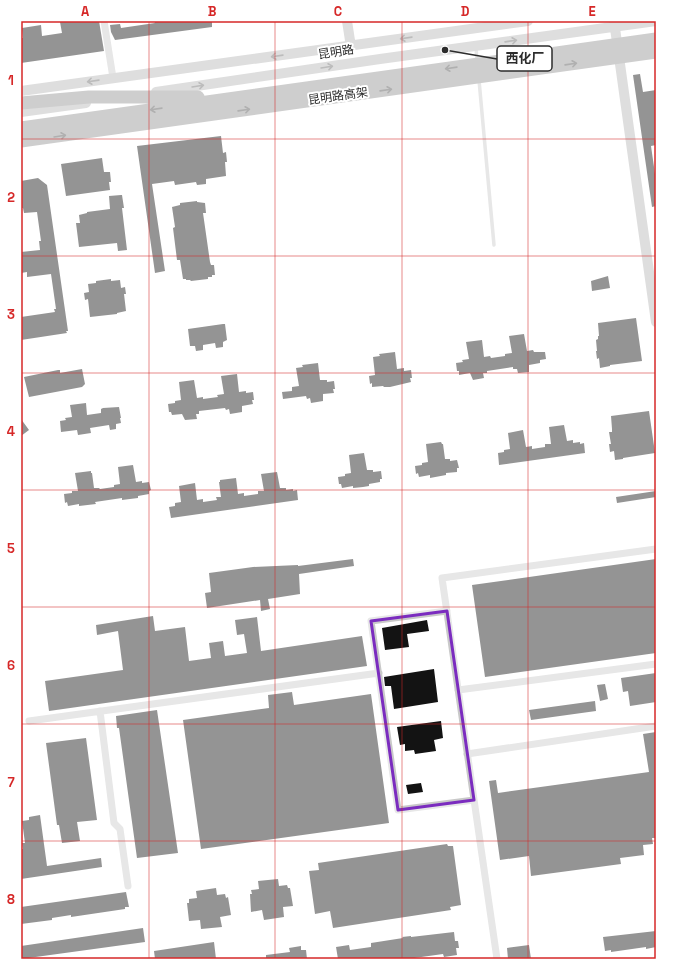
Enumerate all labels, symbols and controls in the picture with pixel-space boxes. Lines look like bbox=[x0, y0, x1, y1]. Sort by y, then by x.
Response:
text: A bbox=[81, 3, 90, 20]
text: B bbox=[208, 3, 217, 20]
text: C bbox=[334, 3, 342, 20]
text: D bbox=[461, 3, 470, 20]
text: E bbox=[588, 3, 596, 20]
one-way arrow bbox=[400, 34, 413, 42]
one-way arrow bbox=[504, 37, 517, 45]
street label: 昆明路 bbox=[317, 41, 355, 63]
callout: 西化厂 bbox=[497, 46, 552, 71]
text: 西化厂 bbox=[505, 50, 545, 67]
one-way arrow bbox=[271, 52, 284, 60]
one-way arrow bbox=[564, 60, 577, 68]
one-way arrow bbox=[320, 63, 333, 71]
one-way arrow bbox=[445, 64, 458, 72]
text: 1 bbox=[8, 72, 14, 89]
one-way arrow bbox=[87, 77, 100, 85]
one-way arrow bbox=[191, 82, 204, 90]
street label: 昆明路高架 bbox=[307, 84, 369, 108]
one-way arrow bbox=[379, 86, 392, 94]
one-way arrow bbox=[150, 105, 163, 113]
one-way arrow bbox=[237, 106, 250, 114]
one-way arrow bbox=[53, 132, 66, 140]
text: 2 bbox=[7, 189, 15, 206]
text: 3 bbox=[7, 306, 15, 323]
text: 4 bbox=[7, 423, 15, 440]
text: 5 bbox=[7, 540, 15, 557]
text: 6 bbox=[7, 657, 15, 674]
text: 7 bbox=[7, 774, 15, 791]
text: 8 bbox=[7, 891, 15, 908]

